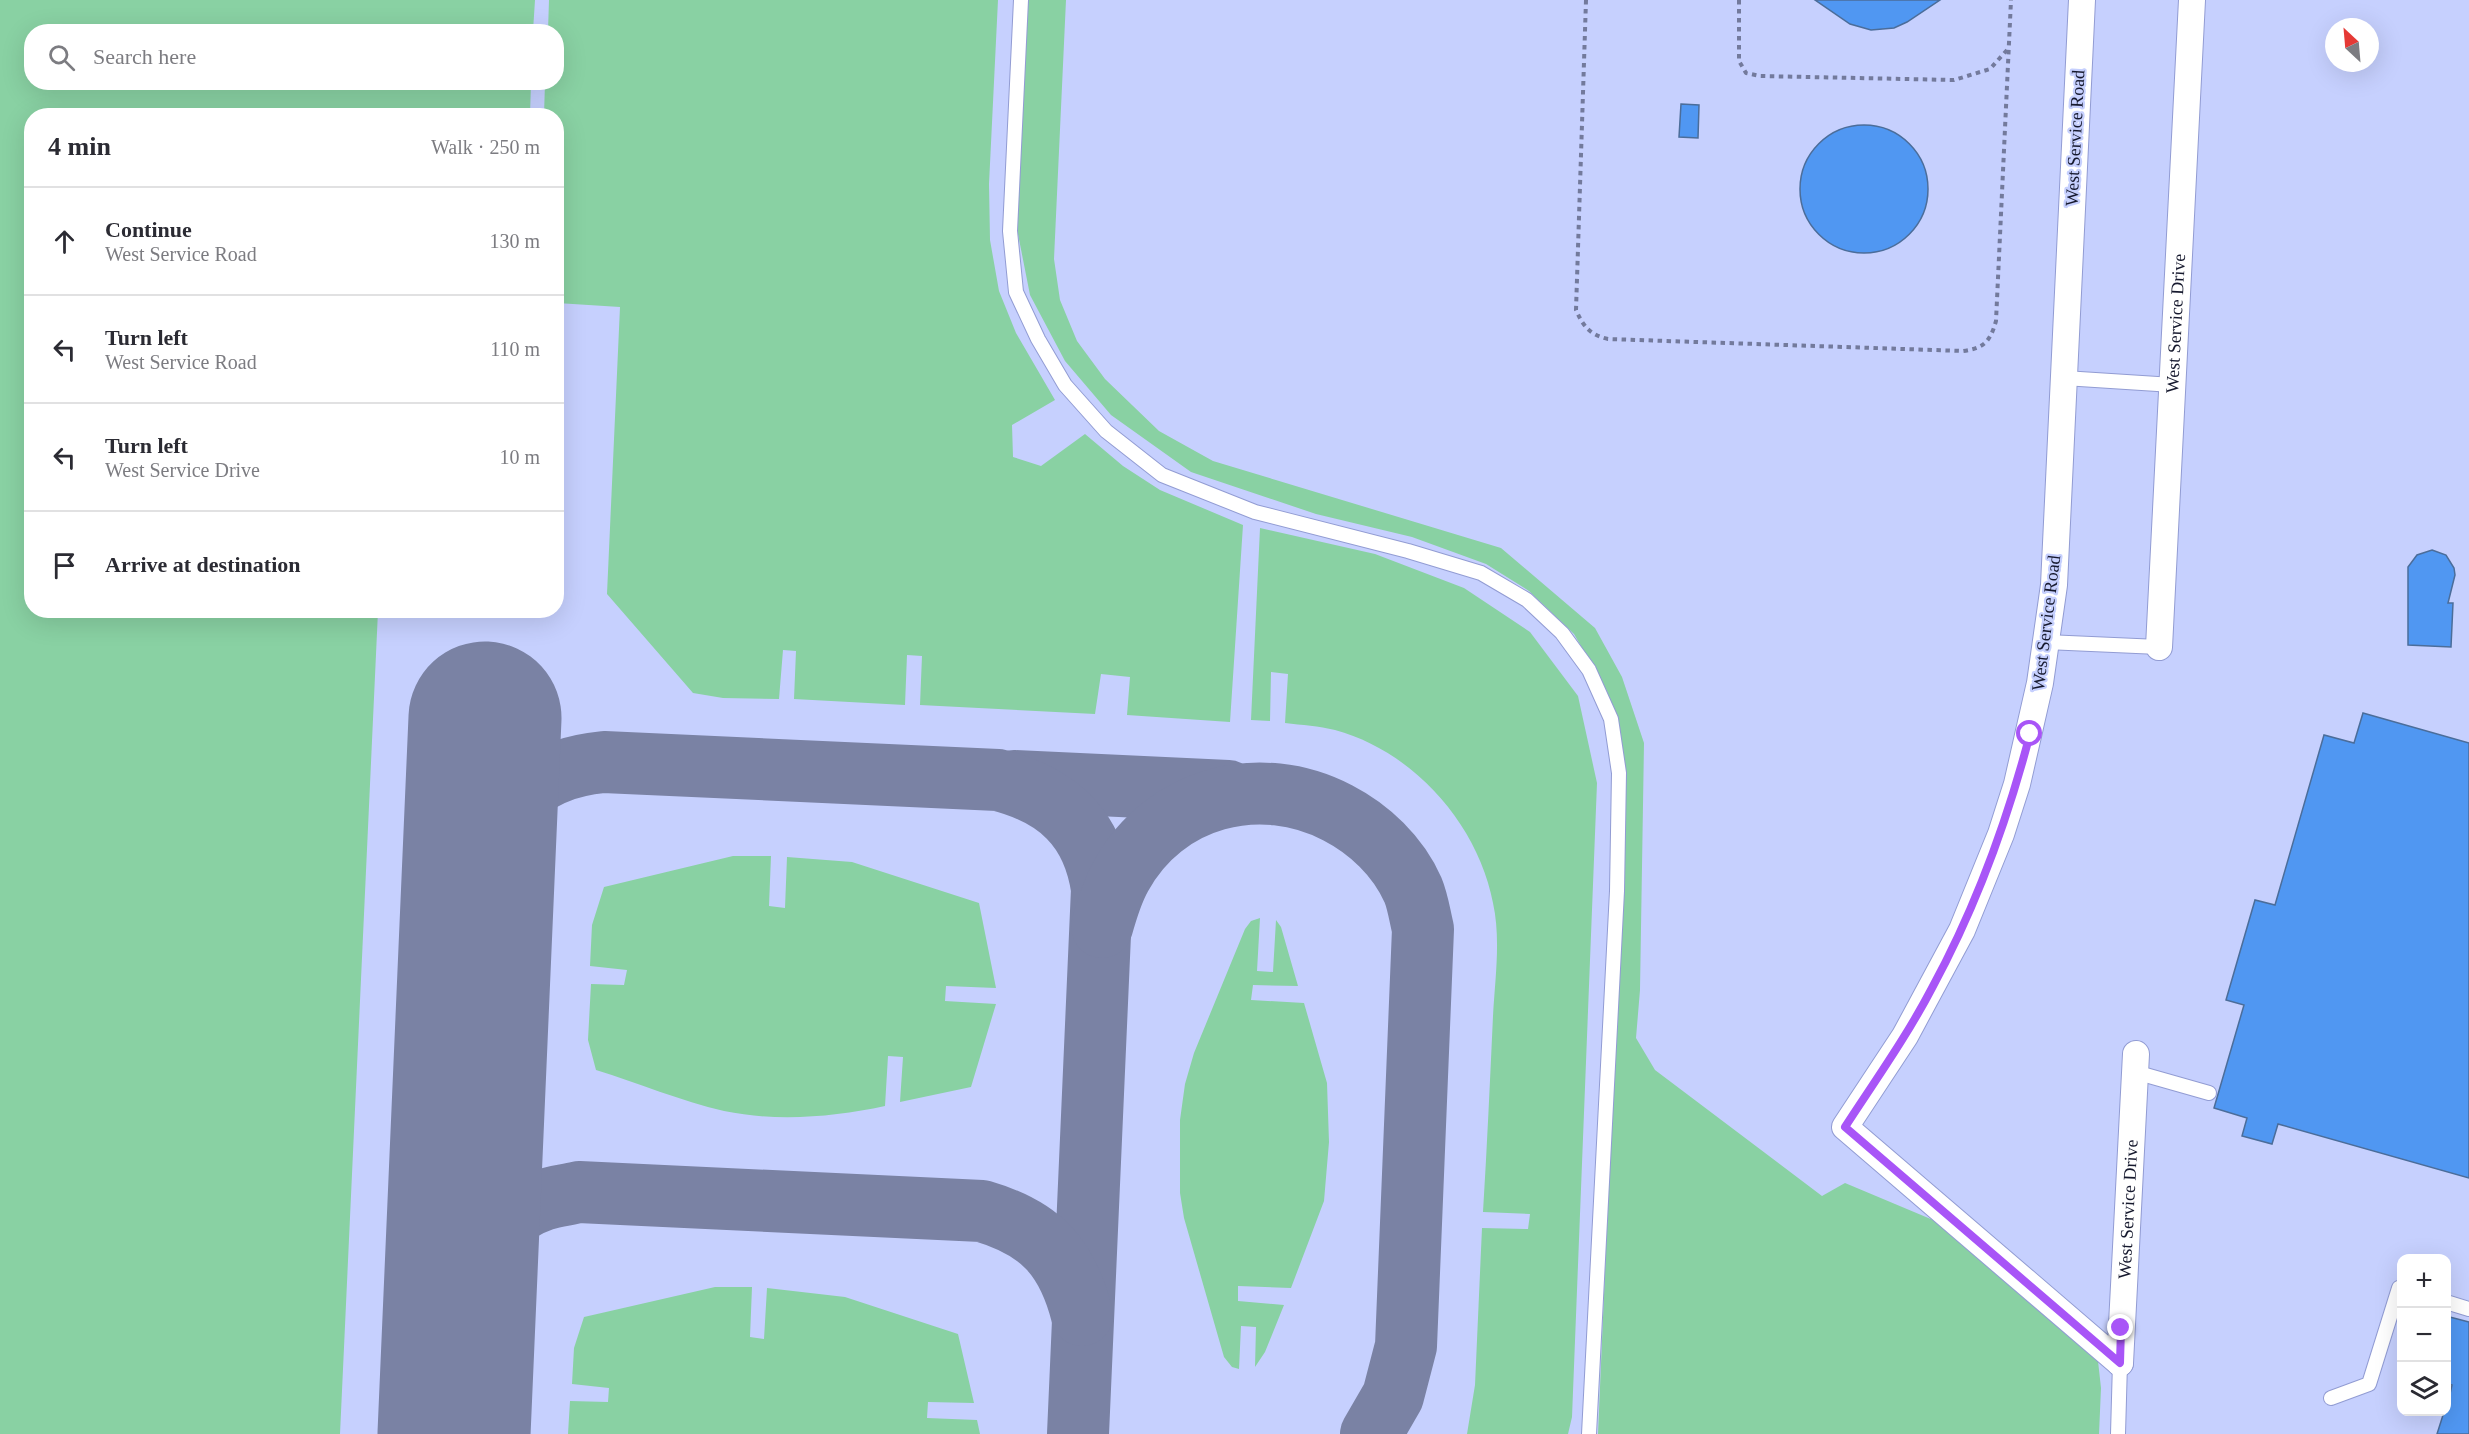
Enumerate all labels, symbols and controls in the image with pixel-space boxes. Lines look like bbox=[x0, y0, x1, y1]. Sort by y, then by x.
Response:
north arrow bbox=[2325, 18, 2379, 72]
search box bbox=[24, 24, 564, 90]
icon: search bbox=[45, 41, 78, 74]
text: Search here bbox=[93, 44, 196, 69]
street label: West Service Road bbox=[2061, 69, 2089, 207]
text: 4 min bbox=[48, 132, 111, 161]
text: Walk · 250 m bbox=[431, 136, 540, 158]
text: Continue bbox=[105, 217, 192, 242]
icon: ahead bbox=[48, 225, 81, 258]
text: 130 m bbox=[489, 230, 540, 252]
text: West Service Road bbox=[105, 243, 257, 265]
street label: West Service Drive bbox=[2162, 253, 2189, 394]
text: Turn left bbox=[105, 325, 188, 350]
icon: left bbox=[48, 333, 81, 366]
text: 110 m bbox=[490, 338, 540, 360]
text: West Service Road bbox=[105, 351, 257, 373]
text: Turn left bbox=[105, 433, 188, 458]
icon: left bbox=[48, 441, 81, 474]
text: 10 m bbox=[499, 446, 540, 468]
text: West Service Drive bbox=[105, 459, 260, 481]
icon: arrive bbox=[48, 549, 81, 582]
text: Arrive at destination bbox=[105, 552, 301, 577]
street label: West Service Road bbox=[2028, 554, 2064, 692]
route start bbox=[2016, 720, 2042, 746]
street label: West Service Drive bbox=[2114, 1139, 2142, 1279]
map controls bbox=[2397, 1254, 2451, 1416]
button: + bbox=[2397, 1254, 2451, 1308]
button: − bbox=[2397, 1308, 2451, 1362]
route end bbox=[2107, 1314, 2133, 1340]
button: layers bbox=[2397, 1362, 2451, 1416]

